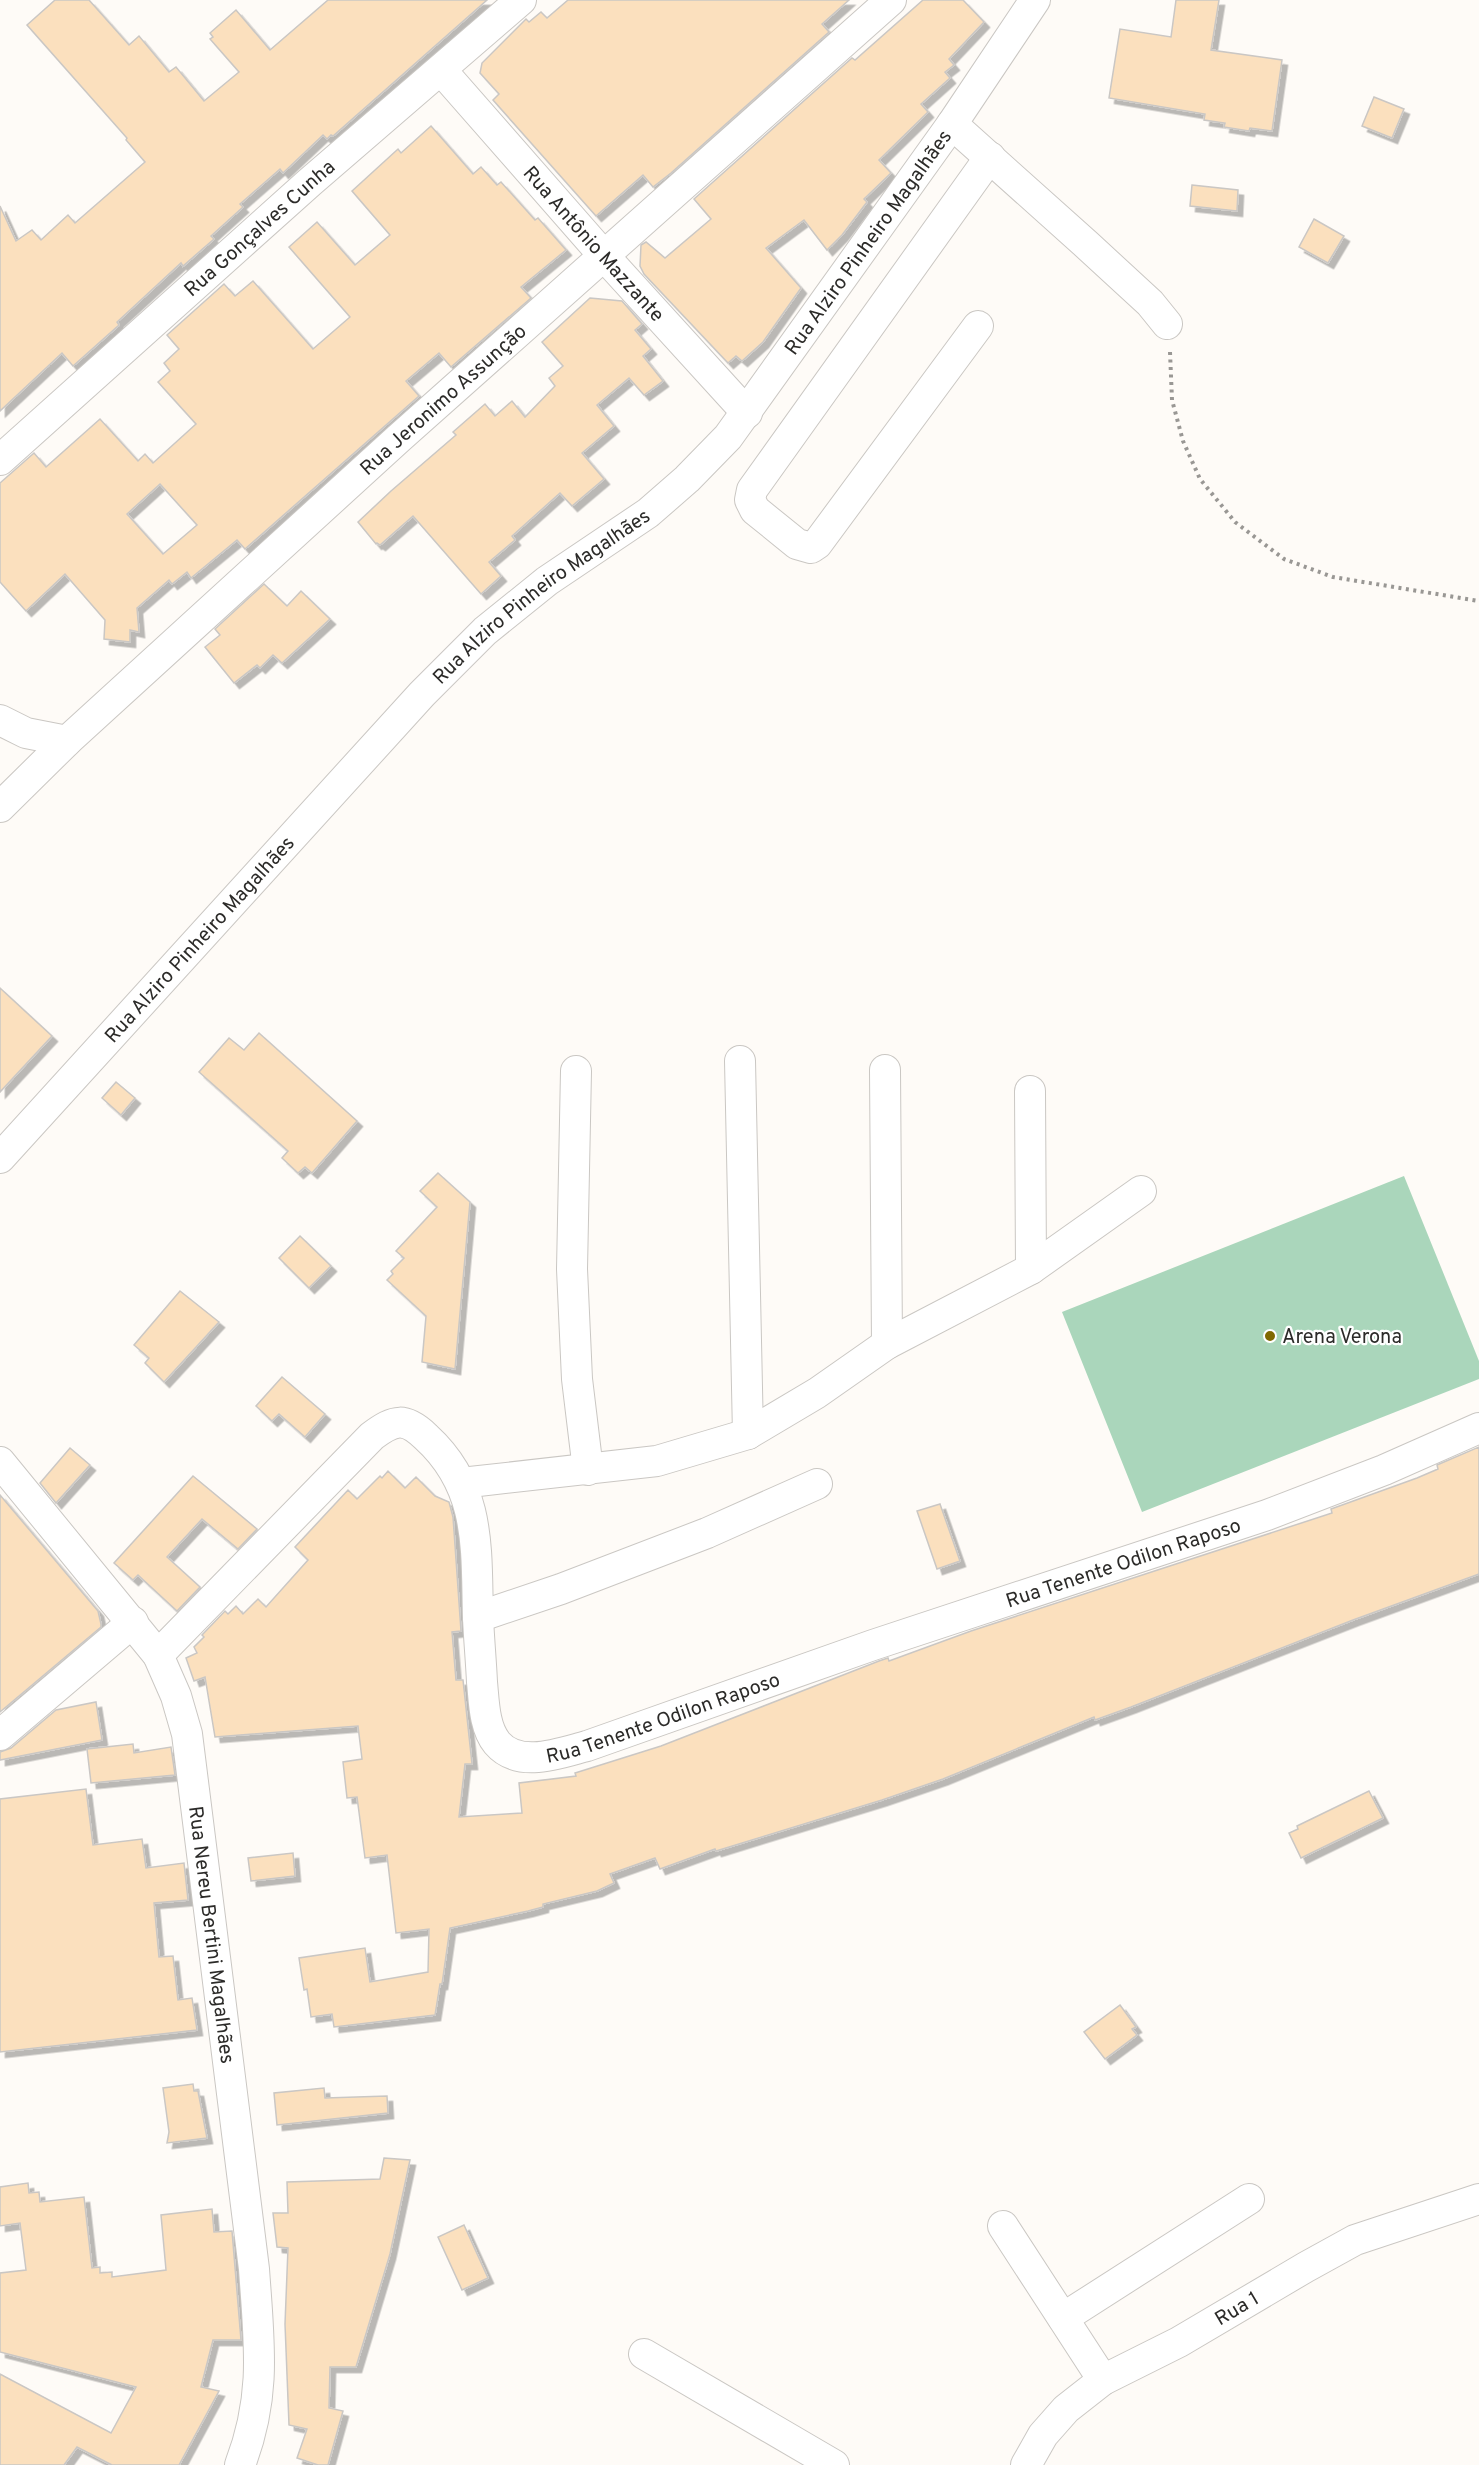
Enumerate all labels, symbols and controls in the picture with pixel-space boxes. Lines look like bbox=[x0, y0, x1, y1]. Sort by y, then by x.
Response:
street label: Rua Alziro Pinheiro Magalhães bbox=[780, 125, 959, 361]
street label: Rua Gonçalves Cunha bbox=[180, 155, 341, 304]
street label: Rua Antônio Mazzante bbox=[516, 161, 669, 328]
street label: Rua Jeronimo Assunção bbox=[355, 319, 533, 482]
street label: Rua Alziro Pinheiro Magalhães bbox=[428, 504, 656, 691]
street label: Rua Alziro Pinheiro Magalhães bbox=[100, 831, 301, 1049]
place label: Arena Verona bbox=[1282, 1325, 1402, 1351]
marker: Arena Verona bbox=[1263, 1329, 1277, 1343]
street label: Rua Tenente Odilon Raposo bbox=[1003, 1513, 1245, 1615]
street label: Rua Tenente Odilon Raposo bbox=[544, 1668, 784, 1771]
street label: Rua Nereu Bertini Magalhães bbox=[181, 1804, 239, 2065]
street label: Rua 1 bbox=[1211, 2287, 1264, 2333]

